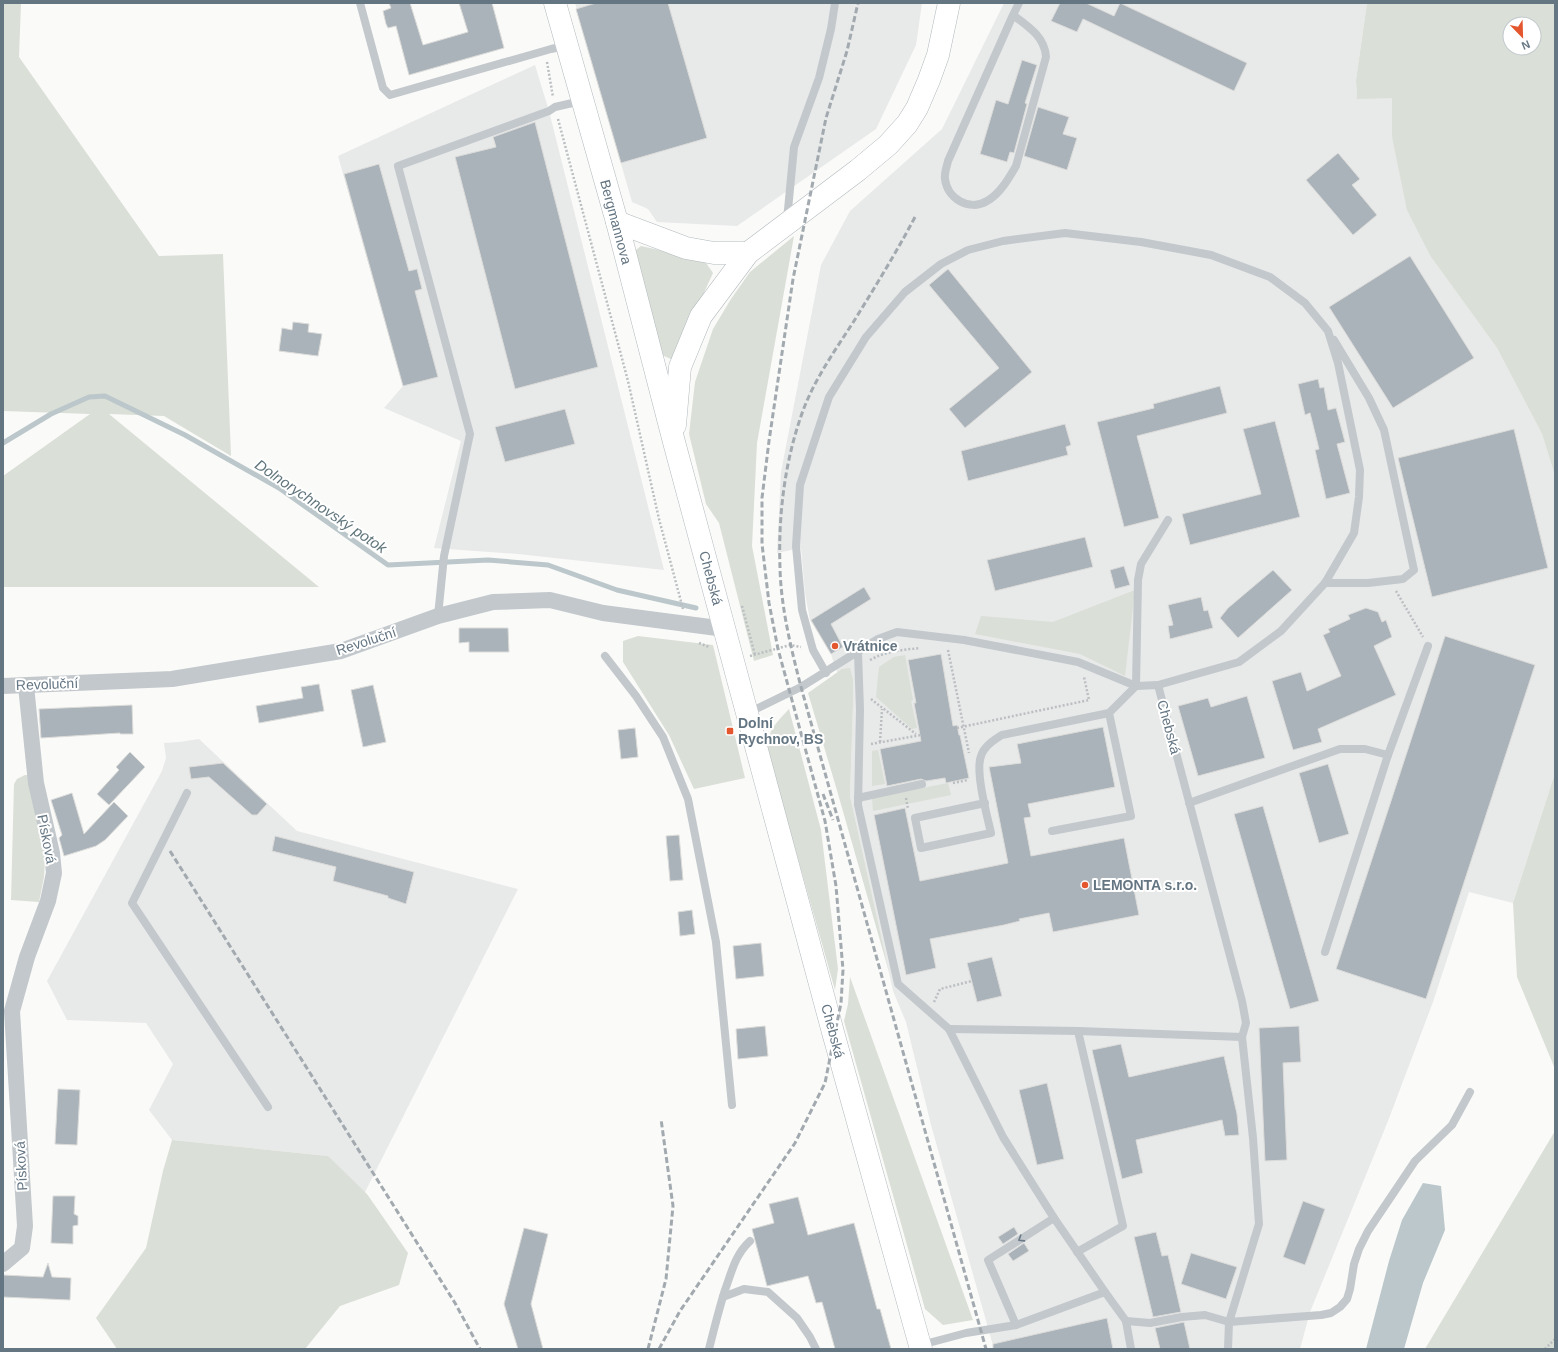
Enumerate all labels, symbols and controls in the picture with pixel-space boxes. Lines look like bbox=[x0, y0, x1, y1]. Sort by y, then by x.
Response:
north arrow bbox=[1502, 16, 1542, 56]
text: N bbox=[1520, 38, 1532, 52]
street label: Bergmannova bbox=[597, 178, 635, 266]
water label: Dolnorychnovský potok bbox=[252, 456, 391, 557]
street label: Chebská bbox=[696, 549, 726, 607]
street label: Revoluční bbox=[334, 624, 398, 658]
place label: Vrátnice bbox=[843, 638, 898, 654]
marker: Vrátnice bbox=[830, 641, 840, 651]
street label: Revoluční bbox=[16, 675, 78, 693]
street label: Chebská bbox=[1154, 698, 1184, 756]
place label: Dolní Rychnov, BS bbox=[738, 715, 823, 747]
marker: Dolní Rychnov, BS bbox=[725, 726, 735, 736]
street label: Písková bbox=[34, 813, 60, 865]
place label: LEMONTA s.r.o. bbox=[1093, 877, 1197, 893]
marker: LEMONTA s.r.o. bbox=[1080, 880, 1090, 890]
street label: Chebská bbox=[818, 1002, 848, 1060]
street label: Písková bbox=[12, 1141, 30, 1191]
one-way arrow bbox=[1018, 1234, 1025, 1241]

